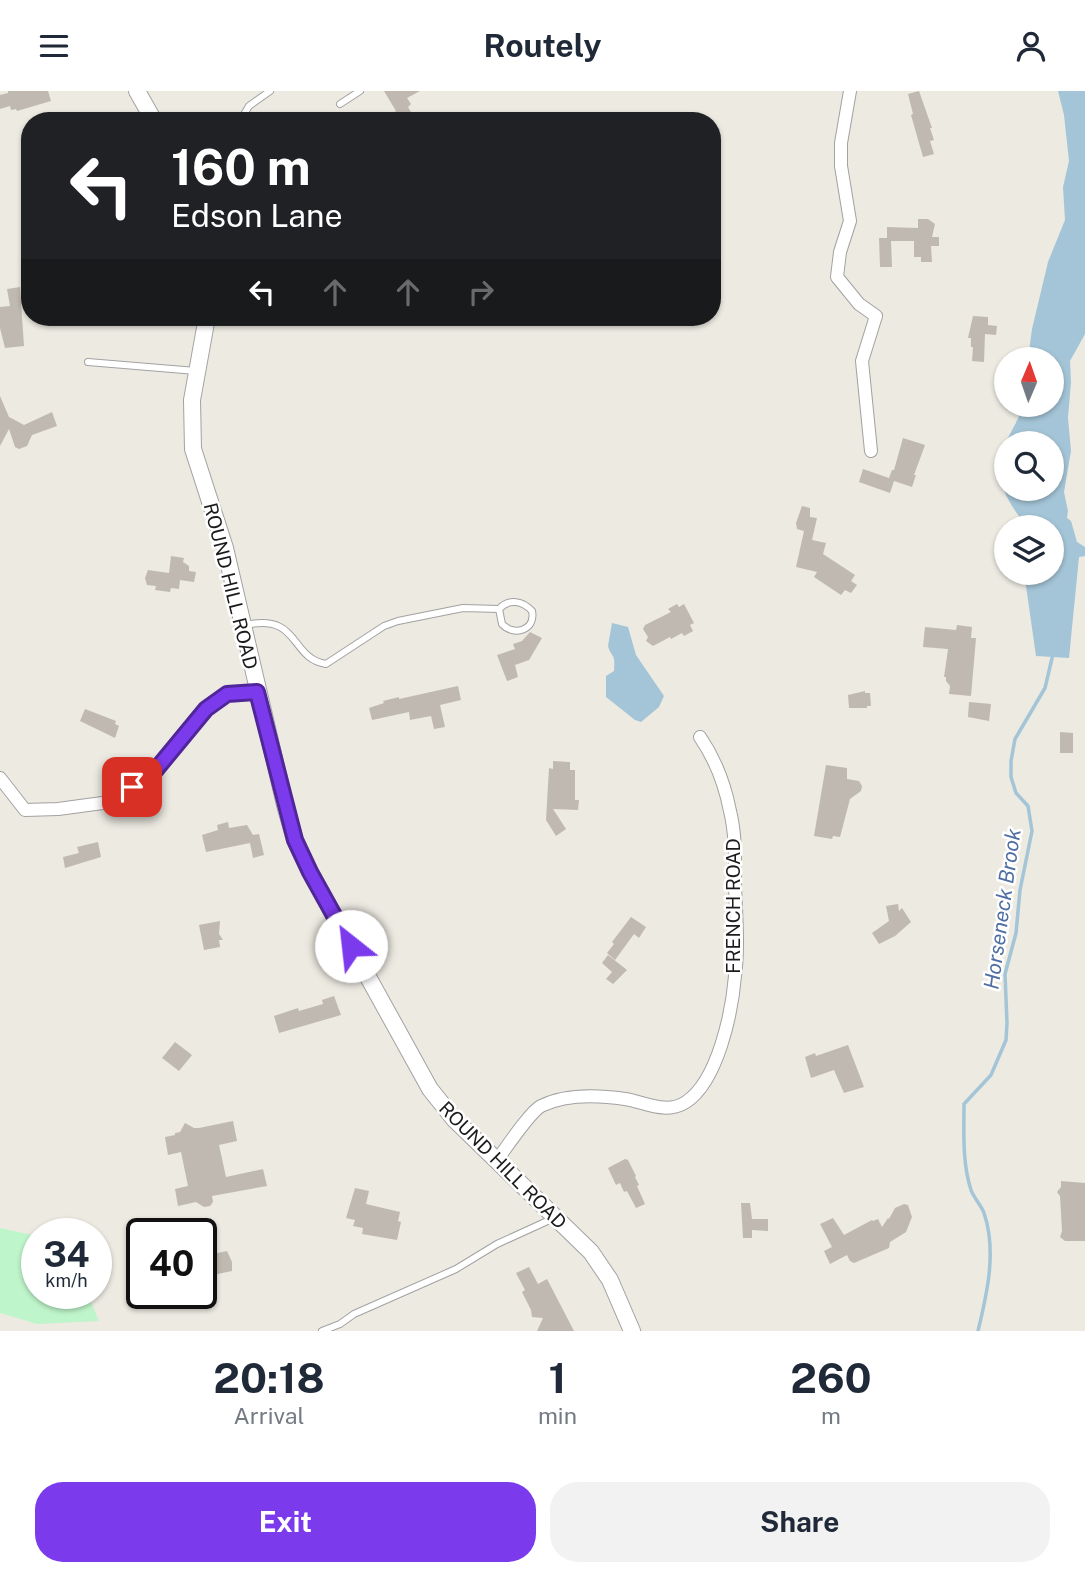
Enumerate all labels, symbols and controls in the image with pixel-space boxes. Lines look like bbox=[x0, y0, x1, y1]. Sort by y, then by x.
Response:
icon: menu bbox=[35, 27, 73, 65]
text: Routely bbox=[484, 27, 602, 64]
icon: person bbox=[1012, 27, 1050, 65]
text: 160 m bbox=[171, 138, 311, 196]
icon: left bbox=[56, 140, 147, 231]
text: Edson Lane bbox=[171, 197, 343, 234]
icon: left bbox=[243, 273, 281, 311]
icon: ahead bbox=[316, 273, 354, 311]
icon: ahead bbox=[389, 273, 427, 311]
icon: right bbox=[462, 273, 500, 311]
north arrow bbox=[994, 347, 1064, 417]
map controls bbox=[994, 347, 1064, 585]
button: search bbox=[994, 431, 1064, 501]
street label: ROUND HILL ROAD bbox=[200, 500, 262, 672]
button: layers bbox=[994, 515, 1064, 585]
pin bbox=[102, 757, 162, 817]
icon: arrive bbox=[113, 768, 151, 806]
water label: Horseneck Brook bbox=[978, 826, 1026, 991]
street label: FRENCH ROAD bbox=[722, 838, 744, 974]
position arrow bbox=[314, 909, 388, 983]
street label: ROUND HILL ROAD bbox=[435, 1097, 571, 1233]
speed limit sign: 40 bbox=[126, 1218, 217, 1309]
text: 34 bbox=[43, 1234, 90, 1275]
text: km/h bbox=[45, 1270, 88, 1291]
text: 20:18 bbox=[213, 1353, 325, 1402]
text: 1 bbox=[548, 1353, 566, 1402]
text: 260 bbox=[790, 1353, 872, 1402]
text: Arrival bbox=[233, 1402, 304, 1429]
text: min bbox=[538, 1402, 577, 1429]
text: m bbox=[821, 1402, 841, 1429]
button: Exit bbox=[35, 1482, 536, 1562]
button: Share bbox=[550, 1482, 1050, 1562]

